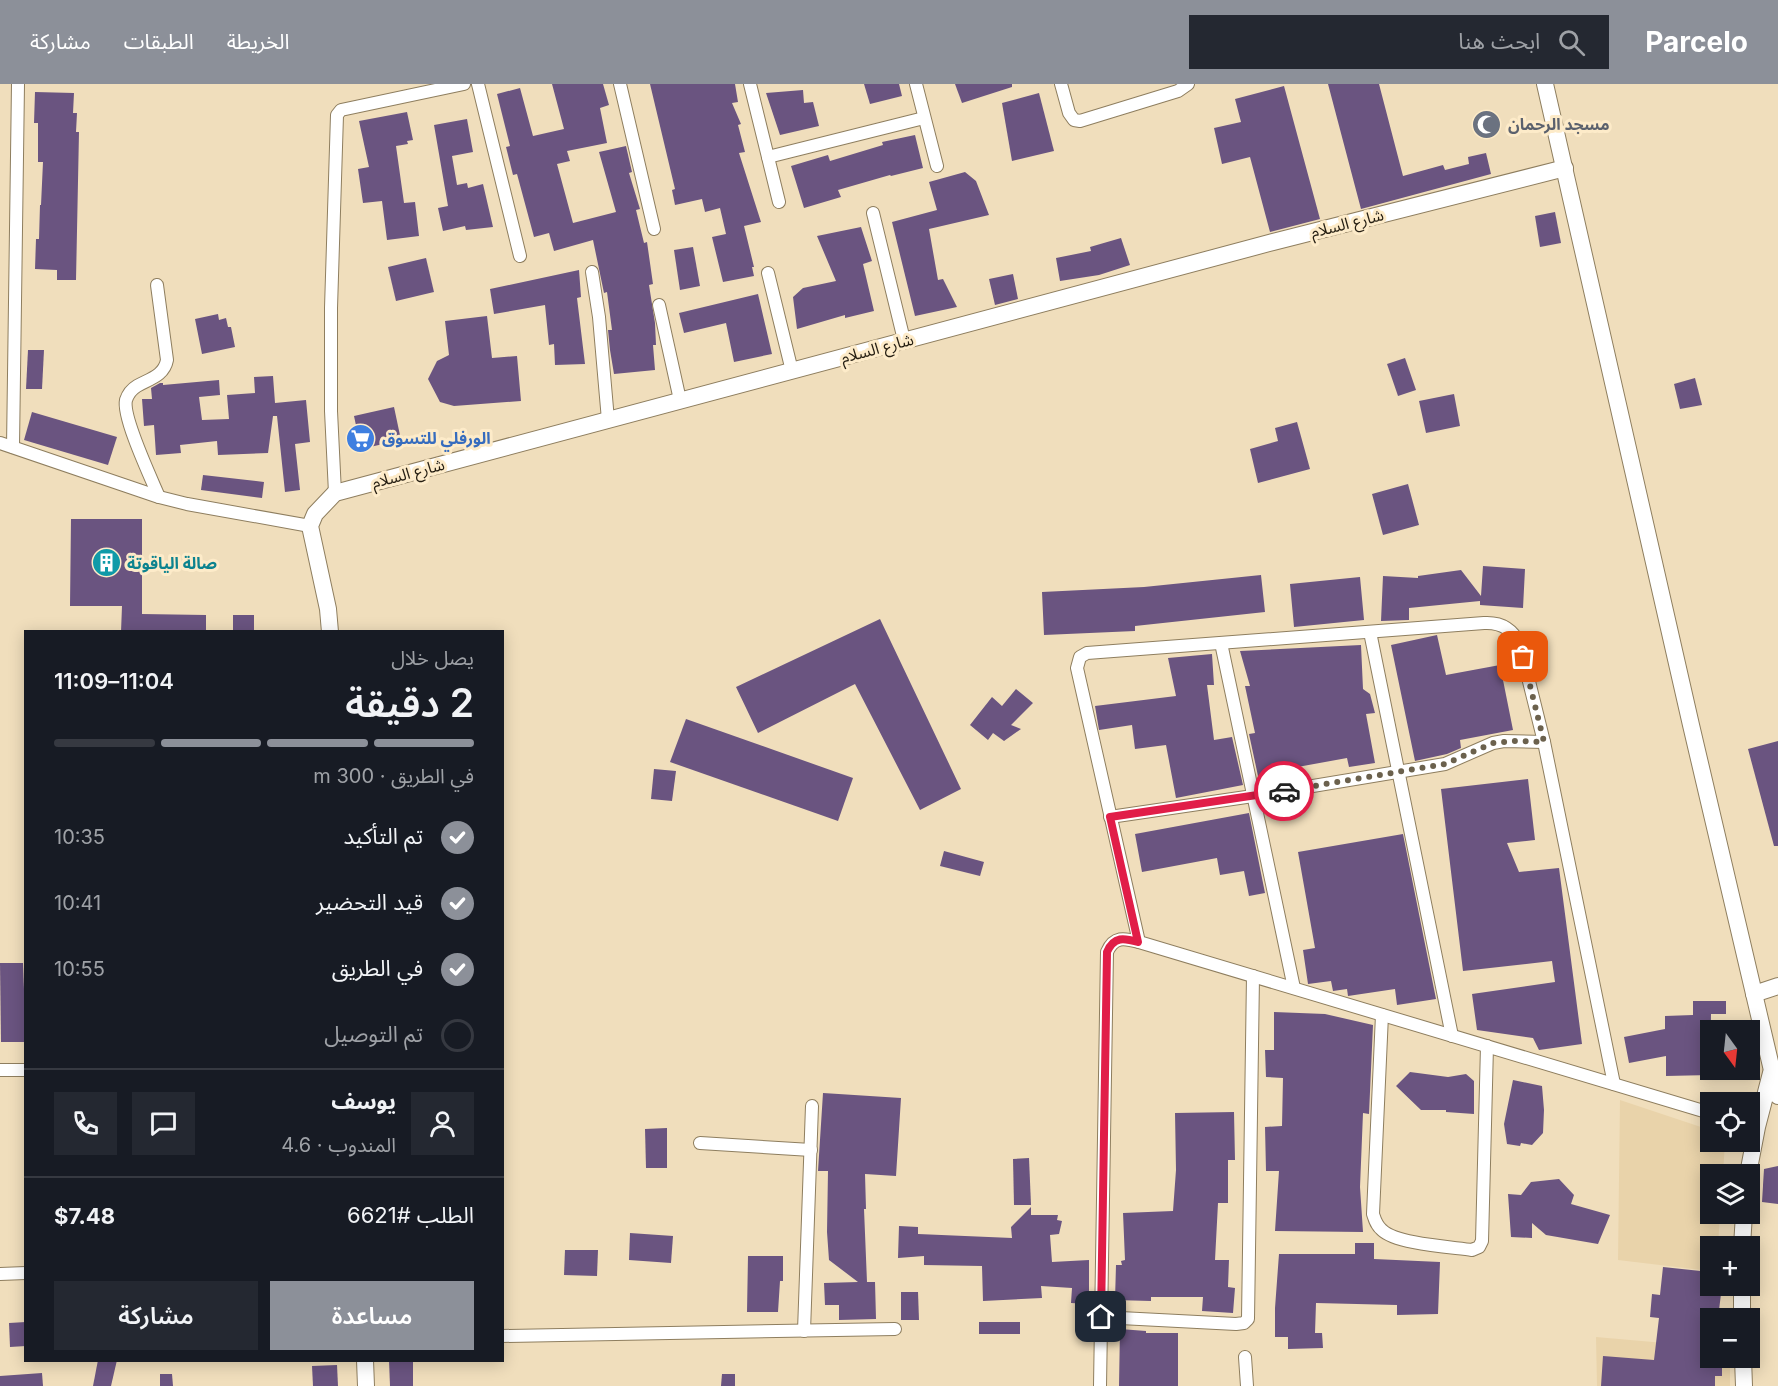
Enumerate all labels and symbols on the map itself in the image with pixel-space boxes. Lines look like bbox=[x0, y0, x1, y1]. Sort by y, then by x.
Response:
mosque icon: مسجد الرحمان bbox=[1471, 108, 1503, 140]
place label: مسجد الرحمان bbox=[1508, 114, 1610, 134]
street label: شارع السلام bbox=[1308, 204, 1386, 245]
street label: شارع السلام bbox=[838, 329, 916, 370]
supermarket icon: الورفلي للتسوق bbox=[345, 422, 377, 454]
place label: الورفلي للتسوق bbox=[382, 428, 491, 452]
street label: شارع السلام bbox=[369, 454, 447, 495]
building icon: صالة الياقوتة bbox=[90, 547, 122, 579]
place label: صالة الياقوتة bbox=[127, 553, 217, 573]
pin bbox=[1497, 631, 1548, 682]
courier bbox=[1254, 761, 1314, 821]
north arrow bbox=[1700, 1020, 1760, 1080]
pin bbox=[1075, 1291, 1126, 1342]

